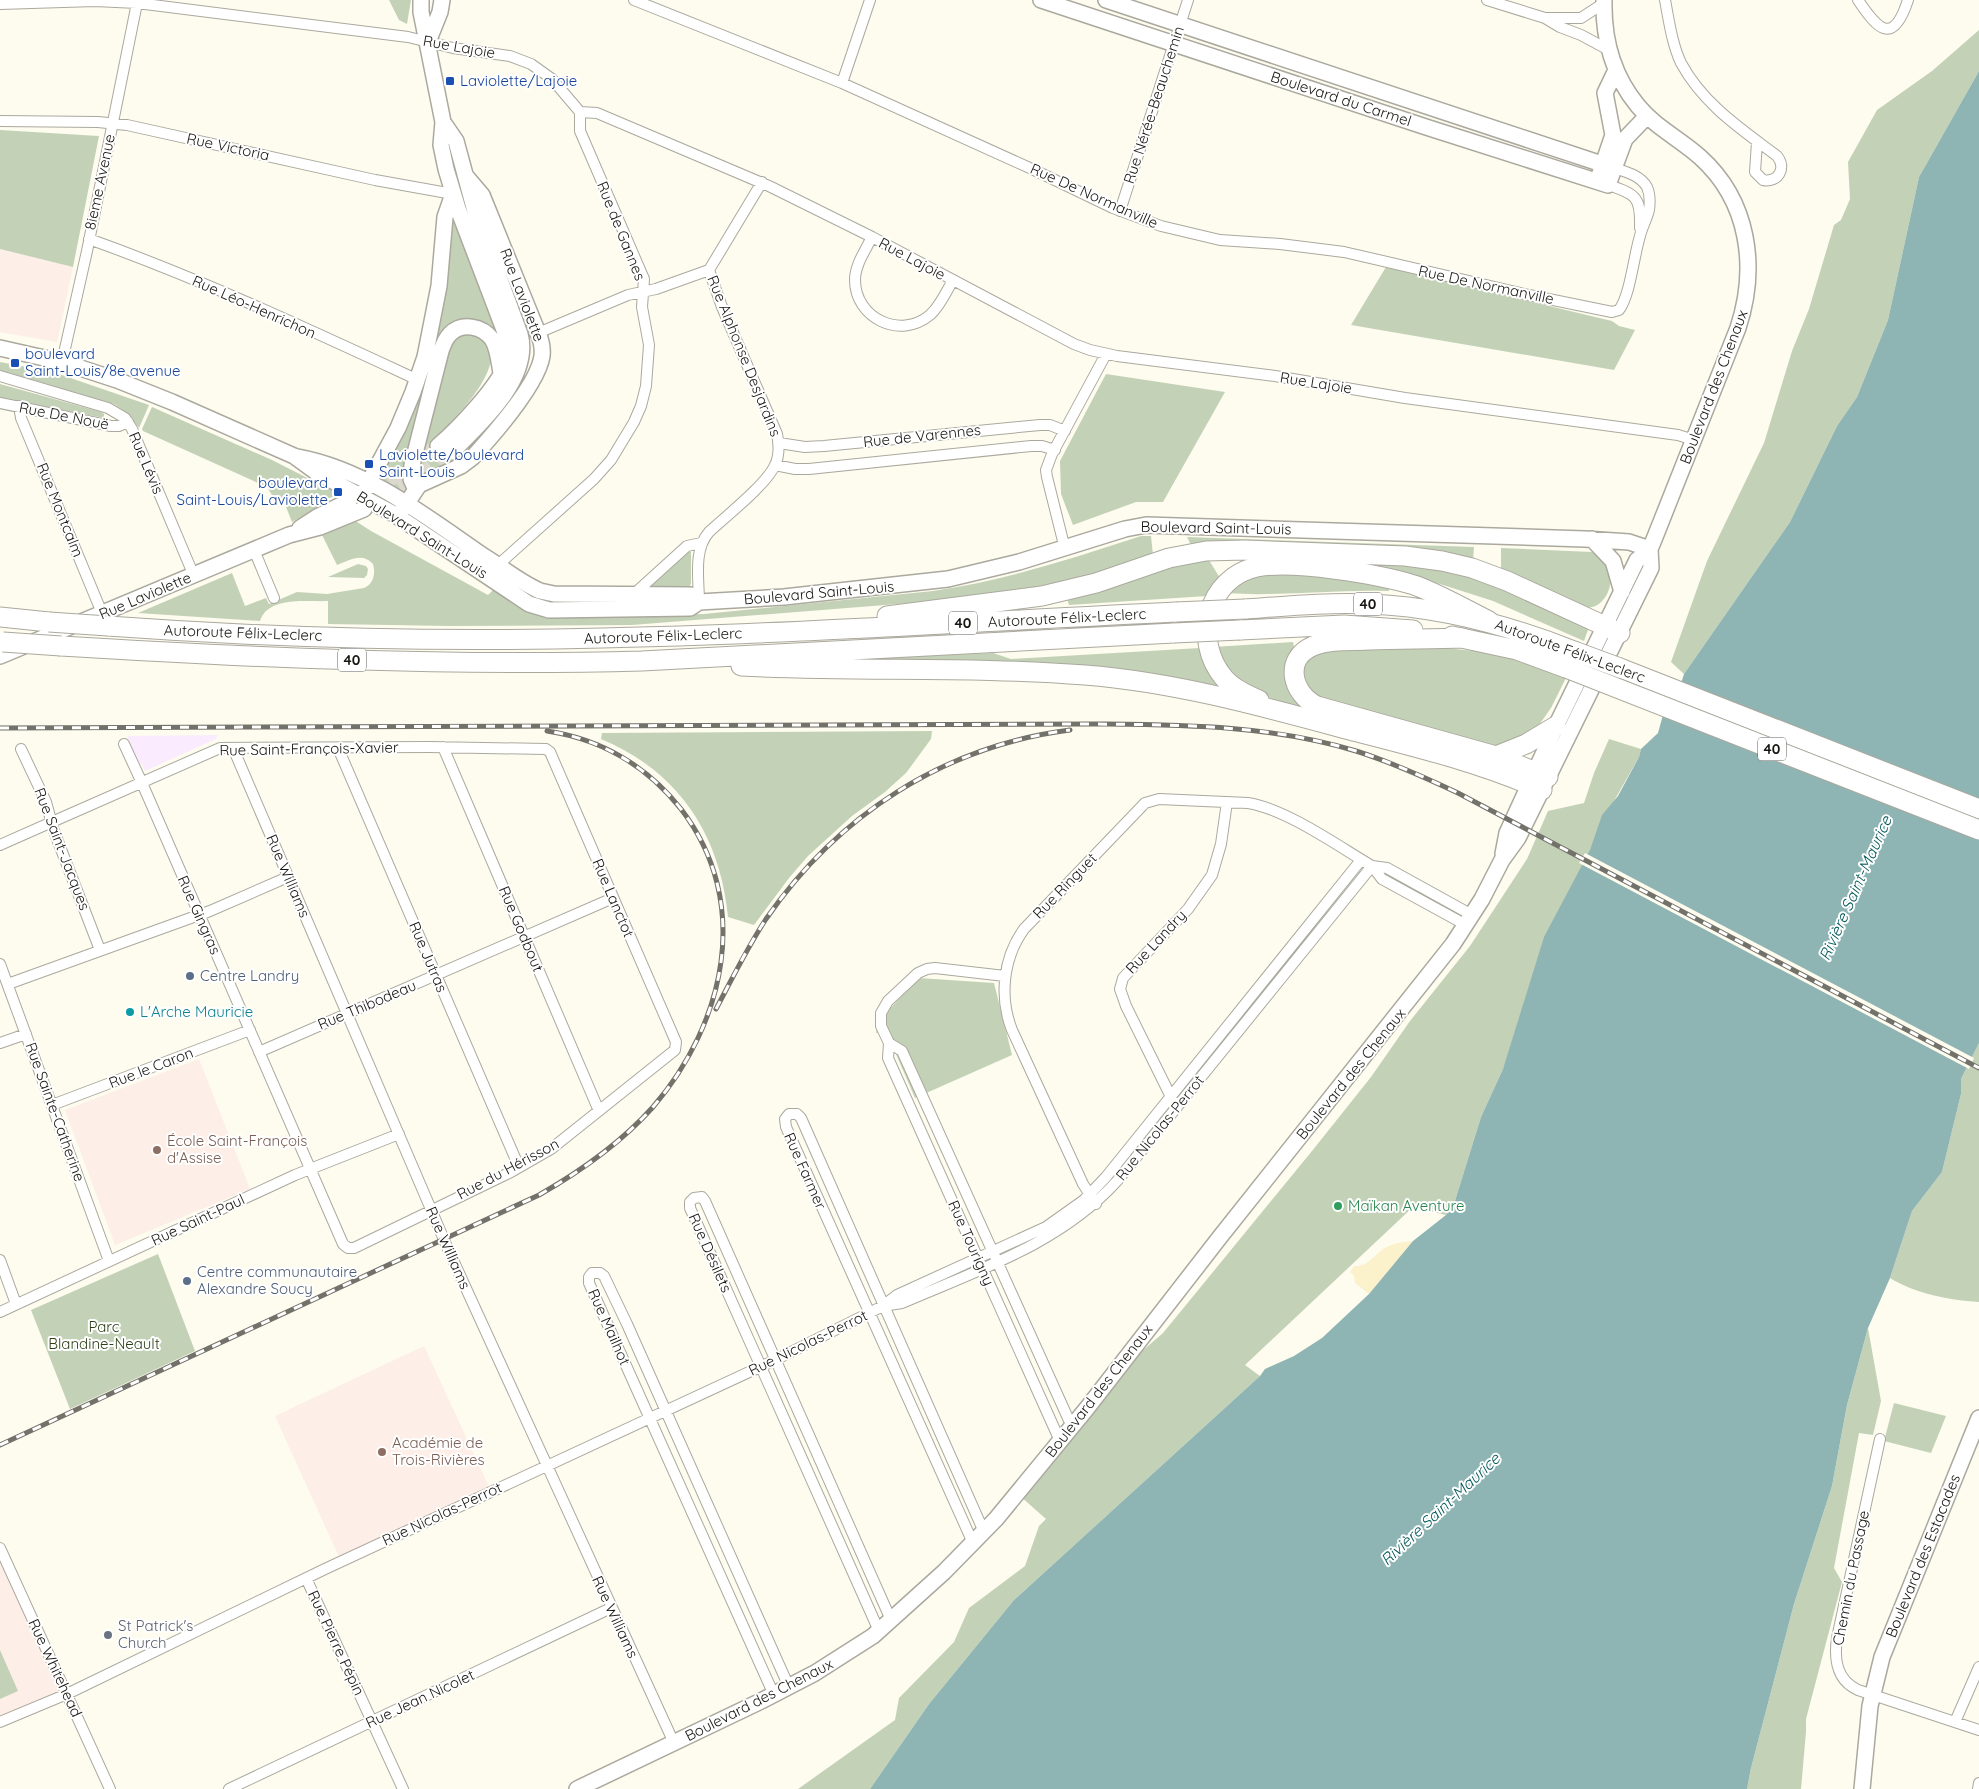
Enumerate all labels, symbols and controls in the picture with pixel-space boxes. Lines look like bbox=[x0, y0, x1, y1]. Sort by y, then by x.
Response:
street label: Rue Nérée-Beauchemin bbox=[1119, 24, 1188, 186]
street label: Rue Lajoie bbox=[422, 31, 497, 62]
street label: Boulevard du Carmel bbox=[1268, 67, 1414, 130]
place label: Laviolette/Lajoie bbox=[460, 71, 577, 90]
marker: Laviolette/Lajoie bbox=[444, 75, 456, 87]
street label: Rue Victoria bbox=[185, 128, 271, 165]
street label: 8ieme Avenue bbox=[80, 132, 119, 231]
street label: Rue De Normanville bbox=[1027, 159, 1161, 232]
street label: Rue de Gannes bbox=[593, 178, 650, 283]
street label: Rue Lajoie bbox=[876, 233, 949, 284]
street label: Rue Laviolette bbox=[496, 245, 549, 344]
street label: Rue De Normanville bbox=[1417, 261, 1556, 308]
street label: Rue Léo-Henrichon bbox=[189, 271, 319, 342]
street label: Rue Alphonse Desjardins bbox=[703, 272, 786, 439]
street label: Boulevard des Chenaux bbox=[1675, 307, 1752, 467]
place label: boulevard Saint-Louis/8e avenue bbox=[25, 344, 181, 380]
marker: boulevard Saint-Louis/8e avenue bbox=[9, 357, 21, 369]
street label: Rue Lajoie bbox=[1279, 367, 1354, 398]
street label: Rue De Nouë bbox=[17, 397, 111, 434]
street label: Rue de Varennes bbox=[862, 420, 982, 451]
street label: Rue Lévis bbox=[125, 429, 168, 497]
place label: Laviolette/boulevard Saint-Louis bbox=[379, 445, 524, 481]
marker: Laviolette/boulevard Saint-Louis bbox=[363, 458, 375, 470]
street label: Rue Montcalm bbox=[33, 460, 88, 560]
place label: boulevard Saint-Louis/Laviolette bbox=[177, 473, 328, 509]
marker: boulevard Saint-Louis/Laviolette bbox=[332, 486, 344, 498]
street label: Boulevard Saint-Louis bbox=[353, 487, 491, 583]
street label: Boulevard Saint-Louis bbox=[1140, 517, 1292, 538]
street label: Rue Laviolette bbox=[96, 568, 194, 624]
street label: Boulevard Saint-Louis bbox=[743, 576, 895, 609]
road number: 40 bbox=[1354, 592, 1382, 616]
street label: Autoroute Félix-Leclerc bbox=[987, 604, 1147, 631]
road number: 40 bbox=[949, 612, 977, 634]
street label: Autoroute Félix-Leclerc bbox=[1492, 614, 1648, 687]
street label: Autoroute Félix-Leclerc bbox=[163, 620, 323, 645]
street label: Autoroute Félix-Leclerc bbox=[583, 623, 743, 648]
road number: 40 bbox=[338, 648, 366, 672]
street label: Rue Saint-François-Xavier bbox=[219, 737, 399, 760]
road number: 40 bbox=[1758, 738, 1786, 761]
street label: Rue Saint-Jacques bbox=[30, 785, 95, 913]
water label: Rivière Saint-Maurice bbox=[1814, 812, 1896, 963]
street label: Rue Williams bbox=[262, 831, 315, 920]
street label: Rue Ringuet bbox=[1029, 849, 1101, 923]
street label: Rue Lanctot bbox=[588, 856, 639, 940]
street label: Rue Gingras bbox=[174, 872, 225, 957]
street label: Rue Godbout bbox=[495, 883, 548, 975]
street label: Rue Landry bbox=[1121, 906, 1190, 977]
street label: Rue Jutras bbox=[405, 919, 452, 995]
place label: Centre Landry bbox=[200, 966, 299, 985]
marker: Centre Landry bbox=[184, 970, 196, 982]
street label: Rue Thibodeau bbox=[315, 975, 419, 1034]
place label: L'Arche Mauricie bbox=[140, 1002, 253, 1021]
street label: Boulevard des Chenaux bbox=[1292, 1004, 1409, 1143]
marker: L'Arche Mauricie bbox=[124, 1006, 136, 1018]
street label: Rue Sainte-Catherine bbox=[21, 1040, 90, 1184]
street label: Rue le Caron bbox=[106, 1043, 196, 1092]
street label: Rue Nicolas-Perrot bbox=[1111, 1071, 1208, 1184]
street label: Rue Farmer bbox=[780, 1129, 831, 1212]
place label: École Saint-François d'Assise bbox=[167, 1131, 307, 1167]
street label: Rue du Hérisson bbox=[453, 1134, 562, 1203]
marker: École Saint-François d'Assise bbox=[151, 1144, 163, 1156]
street label: Rue Saint-Paul bbox=[148, 1190, 248, 1250]
place label: Maïkan Aventure bbox=[1348, 1196, 1464, 1215]
street label: Rue Tourigny bbox=[944, 1197, 999, 1288]
marker: Maïkan Aventure bbox=[1332, 1200, 1344, 1212]
street label: Rue Williams bbox=[422, 1203, 475, 1292]
street label: Rue Désilets bbox=[685, 1210, 736, 1295]
place label: Centre communautaire Alexandre Soucy bbox=[197, 1262, 357, 1298]
marker: Centre communautaire Alexandre Soucy bbox=[181, 1275, 193, 1287]
street label: Rue Mailhot bbox=[584, 1286, 635, 1368]
street label: Rue Nicolas-Perrot bbox=[745, 1306, 870, 1380]
park label: Parc Blandine-Neault bbox=[48, 1317, 160, 1353]
street label: Boulevard des Chenaux bbox=[1041, 1320, 1156, 1461]
place label: Académie de Trois-Rivières bbox=[392, 1433, 485, 1469]
marker: Académie de Trois-Rivières bbox=[376, 1446, 388, 1458]
water label: Rivière Saint-Maurice bbox=[1376, 1448, 1505, 1570]
street label: Boulevard des Estacades bbox=[1881, 1471, 1964, 1640]
street label: Rue Nicolas-Perrot bbox=[379, 1477, 505, 1550]
street label: Chemin du Passage bbox=[1828, 1509, 1873, 1647]
street label: Rue Williams bbox=[588, 1573, 643, 1661]
street label: Rue Pierre Pépin bbox=[304, 1587, 369, 1698]
street label: Rue Whitehead bbox=[24, 1616, 86, 1720]
place label: St Patrick's Church bbox=[118, 1616, 193, 1652]
marker: St Patrick's Church bbox=[102, 1629, 114, 1641]
street label: Boulevard des Chenaux bbox=[682, 1654, 836, 1745]
street label: Rue Jean Nicolet bbox=[362, 1665, 477, 1732]

